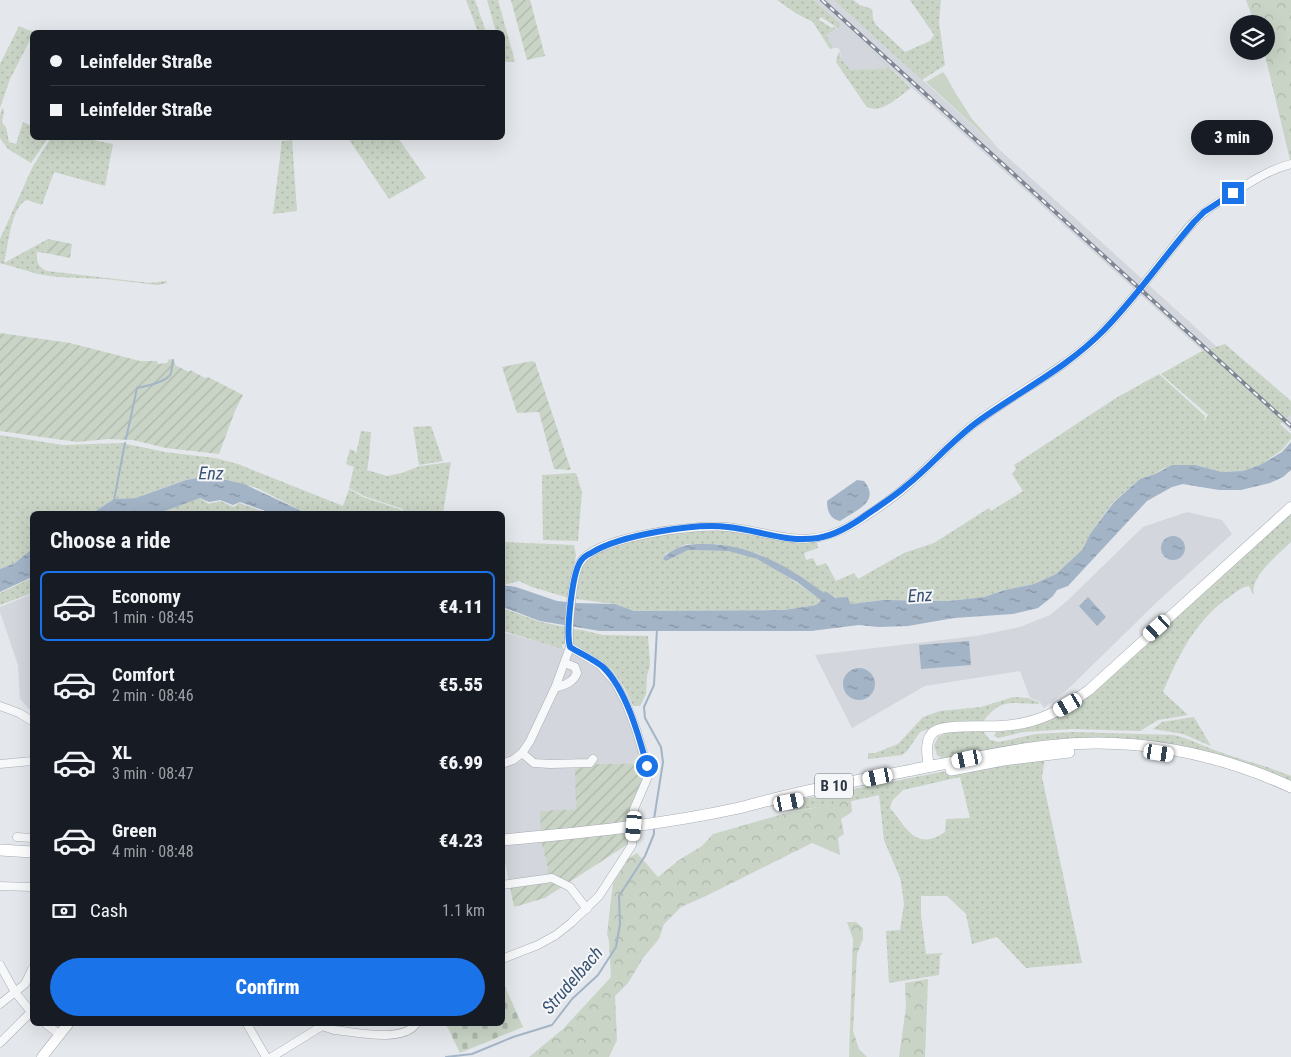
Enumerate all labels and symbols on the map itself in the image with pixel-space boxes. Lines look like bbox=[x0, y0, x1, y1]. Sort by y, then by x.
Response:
callout: 3 min bbox=[1192, 120, 1274, 156]
route end bbox=[1222, 182, 1244, 204]
water label: Enz bbox=[198, 462, 224, 484]
water label: Enz bbox=[907, 584, 933, 606]
car bbox=[1140, 612, 1173, 644]
car bbox=[1051, 691, 1084, 719]
car bbox=[1143, 743, 1174, 763]
car bbox=[950, 749, 983, 769]
route start bbox=[636, 755, 658, 777]
car bbox=[861, 767, 894, 787]
road number: B 10 bbox=[815, 774, 853, 798]
car bbox=[772, 792, 805, 812]
car bbox=[625, 810, 642, 842]
water label: Strudelbach bbox=[537, 942, 607, 1018]

